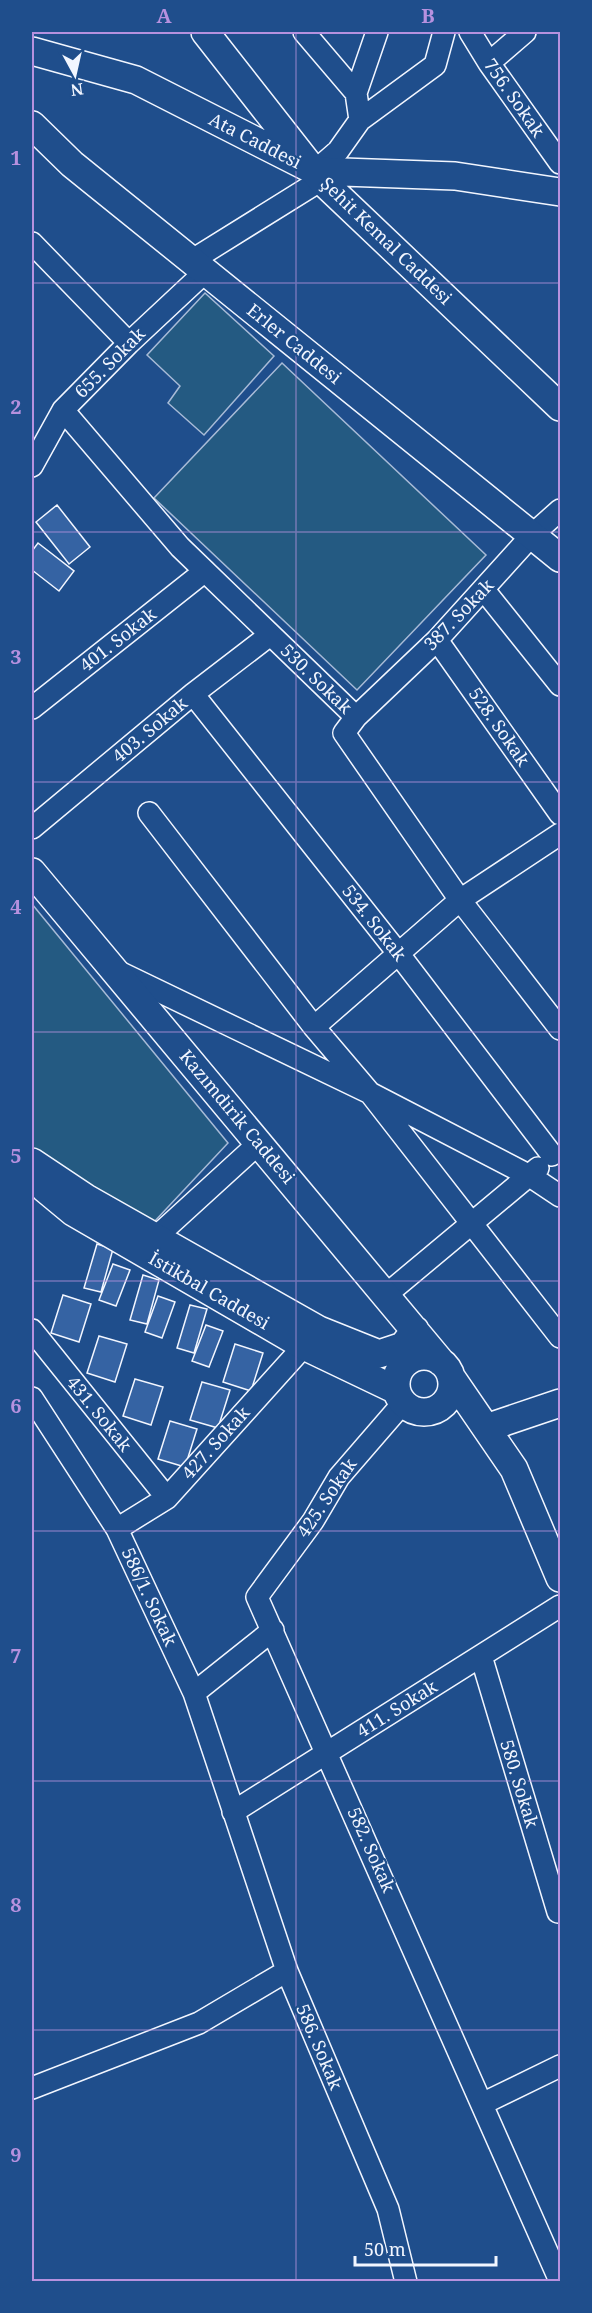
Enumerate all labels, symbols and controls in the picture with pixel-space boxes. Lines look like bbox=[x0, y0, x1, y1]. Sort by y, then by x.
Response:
text: A bbox=[156, 2, 172, 29]
text: B bbox=[421, 2, 435, 29]
north arrow bbox=[45, 45, 105, 105]
street label: 756. Sokak bbox=[479, 53, 551, 142]
text: N bbox=[69, 78, 85, 102]
street label: Ata Caddesi bbox=[205, 107, 306, 174]
text: 1 bbox=[10, 144, 22, 171]
street label: Şehit Kemal Caddesi bbox=[316, 171, 458, 309]
street label: Erler Caddesi bbox=[242, 298, 347, 389]
street label: 655. Sokak bbox=[69, 321, 150, 403]
text: 2 bbox=[10, 393, 22, 420]
street label: 387. Sokak bbox=[418, 573, 499, 655]
street label: 401. Sokak bbox=[74, 602, 161, 677]
street label: 530. Sokak bbox=[276, 638, 358, 719]
text: 3 bbox=[10, 643, 22, 670]
street label: 528. Sokak bbox=[464, 682, 536, 771]
street label: 403. Sokak bbox=[107, 691, 192, 768]
street label: 534. Sokak bbox=[337, 879, 412, 966]
text: 4 bbox=[10, 893, 22, 920]
street label: Kazımdirik Caddesi bbox=[175, 1044, 301, 1189]
text: 5 bbox=[10, 1142, 22, 1169]
street label: İstikbal Caddesi bbox=[145, 1246, 274, 1335]
street label: 431. Sokak bbox=[62, 1371, 138, 1457]
text: 6 bbox=[10, 1392, 22, 1419]
street label: 427. Sokak bbox=[176, 1400, 255, 1484]
street label: 425. Sokak bbox=[291, 1453, 362, 1542]
street label: 586/1. Sokak bbox=[117, 1543, 183, 1650]
text: 7 bbox=[10, 1642, 22, 1669]
street label: 411. Sokak bbox=[352, 1674, 442, 1742]
street label: 580. Sokak bbox=[495, 1737, 545, 1831]
street label: 582. Sokak bbox=[342, 1803, 402, 1896]
text: 8 bbox=[10, 1891, 22, 1918]
street label: 586. Sokak bbox=[291, 2000, 349, 2093]
text: 9 bbox=[10, 2141, 22, 2168]
scale bar bbox=[355, 2229, 496, 2267]
text: 50 m bbox=[364, 2237, 406, 2261]

